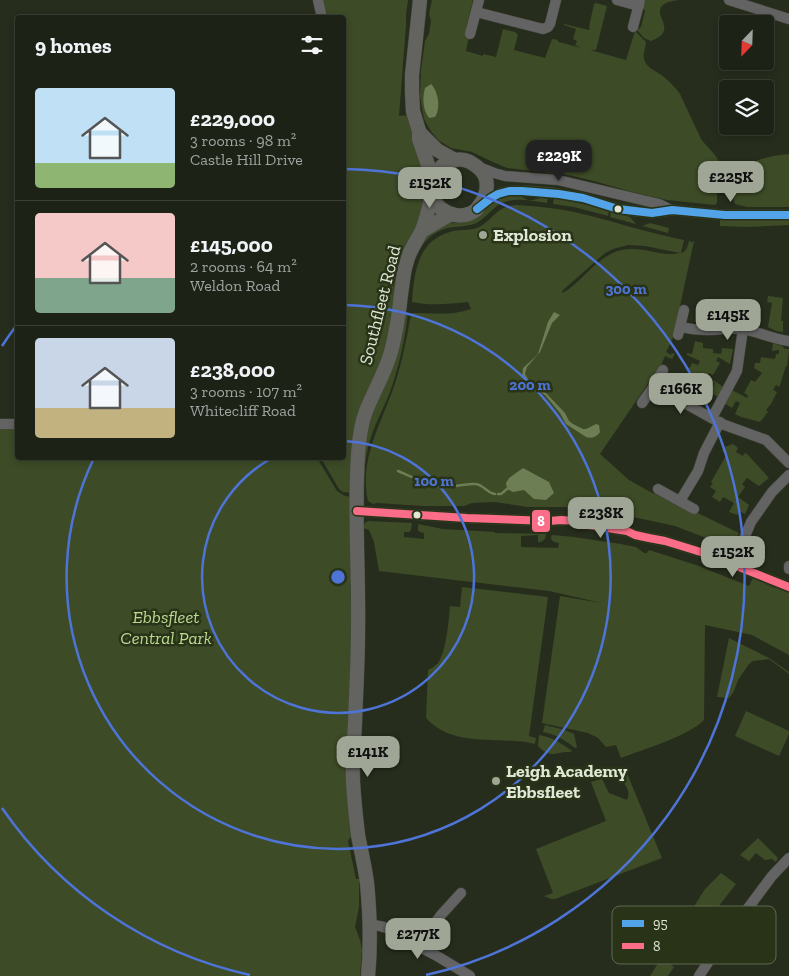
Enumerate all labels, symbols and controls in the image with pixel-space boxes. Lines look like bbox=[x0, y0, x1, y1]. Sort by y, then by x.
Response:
north arrow bbox=[719, 15, 774, 70]
map controls bbox=[719, 15, 774, 135]
icon: filters bbox=[298, 31, 326, 59]
text: 9 homes bbox=[35, 33, 112, 58]
button: layers bbox=[719, 80, 774, 135]
text: £229,000 bbox=[190, 106, 275, 131]
icon: home bbox=[75, 108, 135, 168]
text: 3 rooms · 98 m² bbox=[190, 131, 296, 150]
pin: £229K bbox=[524, 140, 594, 182]
text: £229K bbox=[537, 146, 581, 165]
text: Castle Hill Drive bbox=[190, 150, 303, 169]
pin: £225K bbox=[696, 160, 766, 203]
pin: £152K bbox=[395, 166, 465, 209]
text: £225K bbox=[709, 167, 753, 186]
text: £152K bbox=[409, 173, 451, 192]
unlabelled marker bbox=[613, 204, 623, 214]
place label: Explosion bbox=[493, 224, 572, 246]
marker: Explosion bbox=[477, 229, 489, 241]
text: £145,000 bbox=[190, 232, 273, 257]
icon: home bbox=[75, 233, 135, 293]
street label: Southfleet Road bbox=[355, 243, 405, 367]
text: 2 rooms · 64 m² bbox=[190, 257, 297, 276]
text: Weldon Road bbox=[190, 276, 280, 295]
text: 300 m bbox=[605, 280, 647, 298]
pin: £145K bbox=[693, 298, 763, 341]
text: £145K bbox=[707, 305, 749, 324]
text: £238,000 bbox=[190, 357, 275, 382]
icon: home bbox=[75, 358, 135, 418]
pin: £166K bbox=[646, 372, 716, 415]
text: 200 m bbox=[509, 376, 551, 394]
text: £166K bbox=[660, 379, 702, 398]
text: 3 rooms · 107 m² bbox=[190, 382, 302, 401]
text: Whitecliff Road bbox=[190, 401, 296, 420]
text: 100 m bbox=[414, 472, 454, 490]
pin: £238K bbox=[566, 496, 636, 539]
text: £238K bbox=[579, 503, 623, 522]
line badge: 8 bbox=[531, 509, 551, 533]
unlabelled marker bbox=[412, 510, 422, 520]
text: 8 bbox=[537, 513, 545, 530]
pin: £152K bbox=[698, 536, 768, 578]
text: £152K bbox=[712, 542, 754, 561]
centre of rings bbox=[329, 568, 347, 586]
park label: Ebbsfleet Central Park bbox=[120, 606, 212, 649]
pin: £141K bbox=[333, 736, 403, 778]
text: £141K bbox=[348, 742, 388, 761]
place label: Leigh Academy Ebbsfleet bbox=[506, 760, 628, 803]
marker: Leigh Academy Ebbsfleet bbox=[490, 775, 502, 787]
legend bbox=[612, 906, 776, 964]
text: 95 bbox=[653, 915, 668, 932]
pin: £277K bbox=[383, 918, 453, 960]
text: £277K bbox=[396, 924, 440, 943]
text: 8 bbox=[653, 938, 661, 955]

